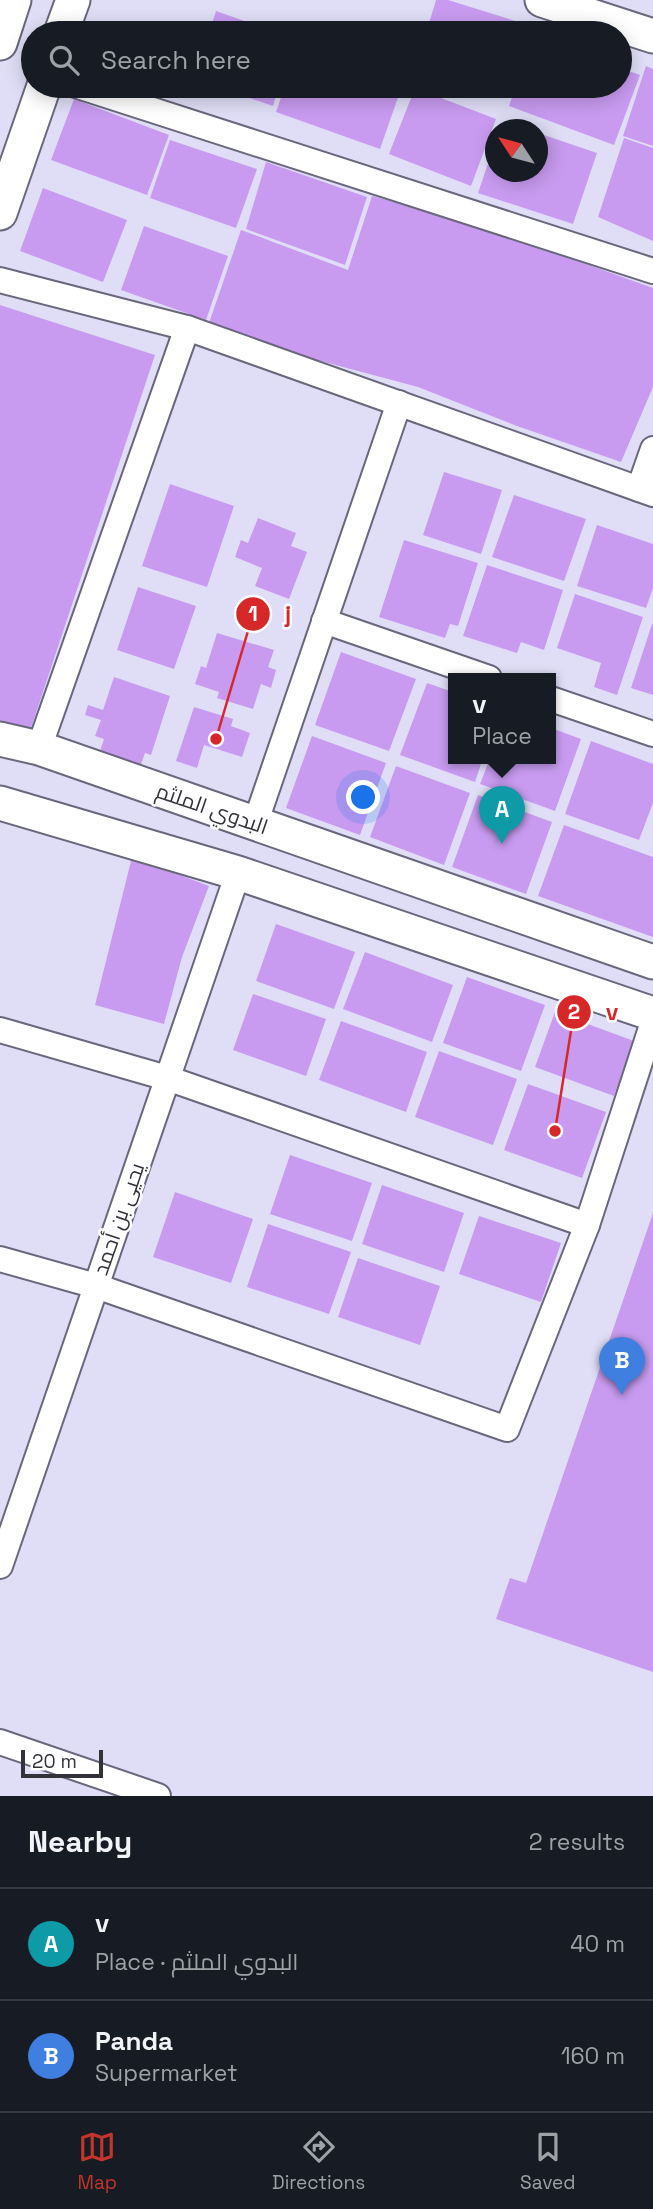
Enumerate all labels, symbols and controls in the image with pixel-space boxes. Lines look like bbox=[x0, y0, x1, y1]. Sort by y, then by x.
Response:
search box bbox=[21, 21, 632, 98]
icon: search bbox=[45, 41, 83, 79]
text: Search here bbox=[101, 43, 251, 77]
north arrow bbox=[485, 119, 548, 182]
callout: j bbox=[236, 592, 305, 636]
text: j bbox=[284, 599, 291, 629]
text: 1 bbox=[248, 600, 258, 627]
popup bbox=[448, 673, 556, 764]
text: v bbox=[472, 687, 486, 721]
text: Place bbox=[472, 721, 532, 751]
street label: البدوي الملثم bbox=[152, 777, 272, 843]
your location bbox=[346, 780, 380, 814]
pin: A bbox=[479, 786, 525, 844]
callout: v bbox=[556, 990, 632, 1034]
text: v bbox=[606, 997, 619, 1027]
text: 2 bbox=[568, 998, 580, 1025]
street label: يحيى بن أحمد bbox=[87, 1159, 150, 1278]
pin: B bbox=[599, 1337, 645, 1395]
scale bar bbox=[21, 1747, 103, 1779]
text: 20 m bbox=[32, 1749, 77, 1774]
text: Nearby bbox=[28, 1822, 132, 1861]
text: 2 results bbox=[529, 1827, 625, 1857]
text: v bbox=[95, 1906, 109, 1940]
text: A bbox=[44, 1929, 58, 1959]
text: 40 m bbox=[570, 1929, 625, 1959]
text: Place · البدوي الملثم bbox=[95, 1947, 299, 1977]
text: Panda bbox=[95, 2024, 173, 2058]
text: B bbox=[43, 2041, 59, 2071]
text: 160 m bbox=[561, 2041, 625, 2071]
text: Supermarket bbox=[95, 2058, 237, 2088]
tab: Map bbox=[77, 2128, 117, 2195]
tab: Directions bbox=[272, 2128, 365, 2195]
tab: Saved bbox=[520, 2128, 576, 2195]

